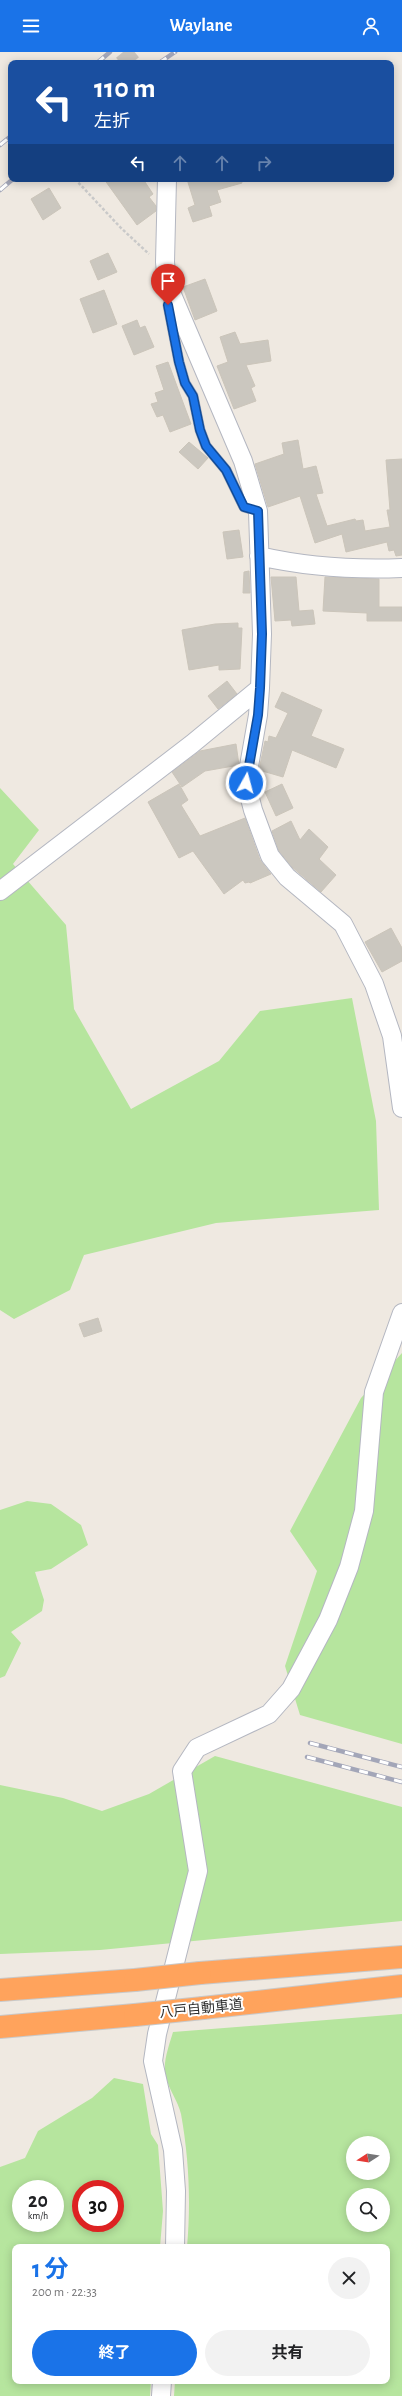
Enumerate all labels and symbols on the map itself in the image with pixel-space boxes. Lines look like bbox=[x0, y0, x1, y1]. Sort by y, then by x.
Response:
pin bbox=[151, 264, 185, 305]
position arrow bbox=[225, 762, 267, 804]
street label: 八戸自動車道 bbox=[158, 1997, 244, 2020]
north arrow bbox=[346, 2136, 390, 2180]
speed limit sign: 30 bbox=[72, 2180, 124, 2232]

